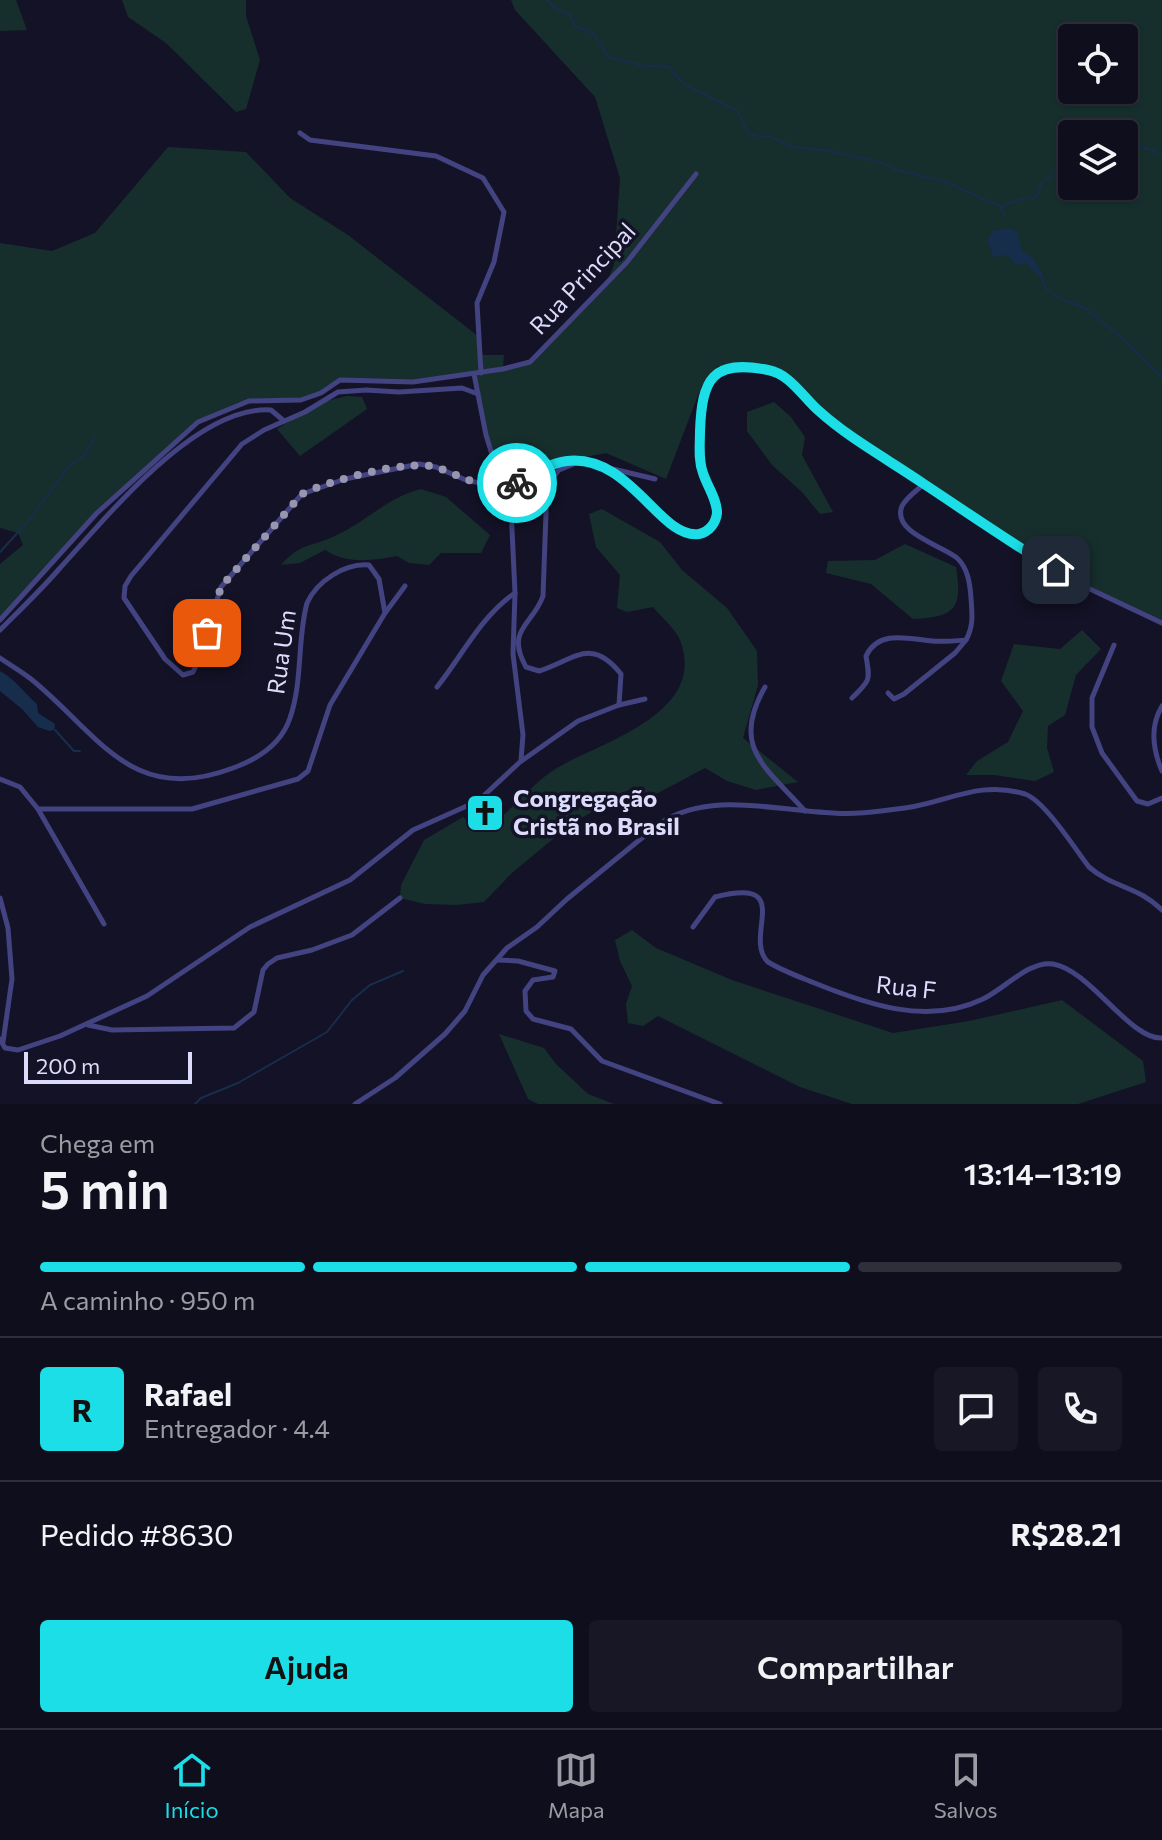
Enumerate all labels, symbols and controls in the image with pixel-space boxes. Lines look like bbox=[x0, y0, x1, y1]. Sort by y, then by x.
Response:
map controls bbox=[1058, 24, 1138, 200]
button: locate bbox=[1058, 24, 1138, 104]
button: layers bbox=[1058, 120, 1138, 200]
street label: Rua Principal bbox=[523, 216, 641, 340]
courier bbox=[477, 443, 557, 523]
icon: bike bbox=[495, 461, 539, 505]
pin bbox=[1022, 536, 1090, 604]
icon: home bbox=[1034, 548, 1078, 592]
pin bbox=[173, 599, 241, 667]
street label: Rua Um bbox=[260, 608, 301, 696]
icon: bag bbox=[185, 611, 229, 655]
place label: Congregação Cristã no Brasil bbox=[513, 783, 680, 840]
church icon: Congregação Cristã no Brasil bbox=[464, 792, 506, 834]
street label: Rua F bbox=[875, 969, 938, 1004]
scale bar bbox=[24, 1048, 192, 1084]
text: 200 m bbox=[36, 1052, 100, 1079]
text: Chega em bbox=[40, 1127, 155, 1158]
text: 13:14–13:19 bbox=[964, 1154, 1122, 1191]
text: 5 min bbox=[40, 1156, 170, 1220]
text: A caminho · 950 m bbox=[40, 1284, 256, 1315]
button: chat bbox=[934, 1367, 1018, 1451]
button: phone bbox=[1038, 1367, 1122, 1451]
text: Rafael bbox=[144, 1375, 232, 1412]
text: R bbox=[72, 1391, 92, 1428]
text: Entregador · 4.4 bbox=[144, 1412, 330, 1443]
text: Pedido #8630 bbox=[40, 1515, 234, 1552]
text: R$28.21 bbox=[1010, 1515, 1122, 1552]
button: Ajuda bbox=[40, 1620, 573, 1712]
button: Compartilhar bbox=[589, 1620, 1122, 1712]
tab: Início bbox=[165, 1748, 219, 1823]
tab: Mapa bbox=[548, 1748, 605, 1823]
tab: Salvos bbox=[934, 1748, 997, 1823]

